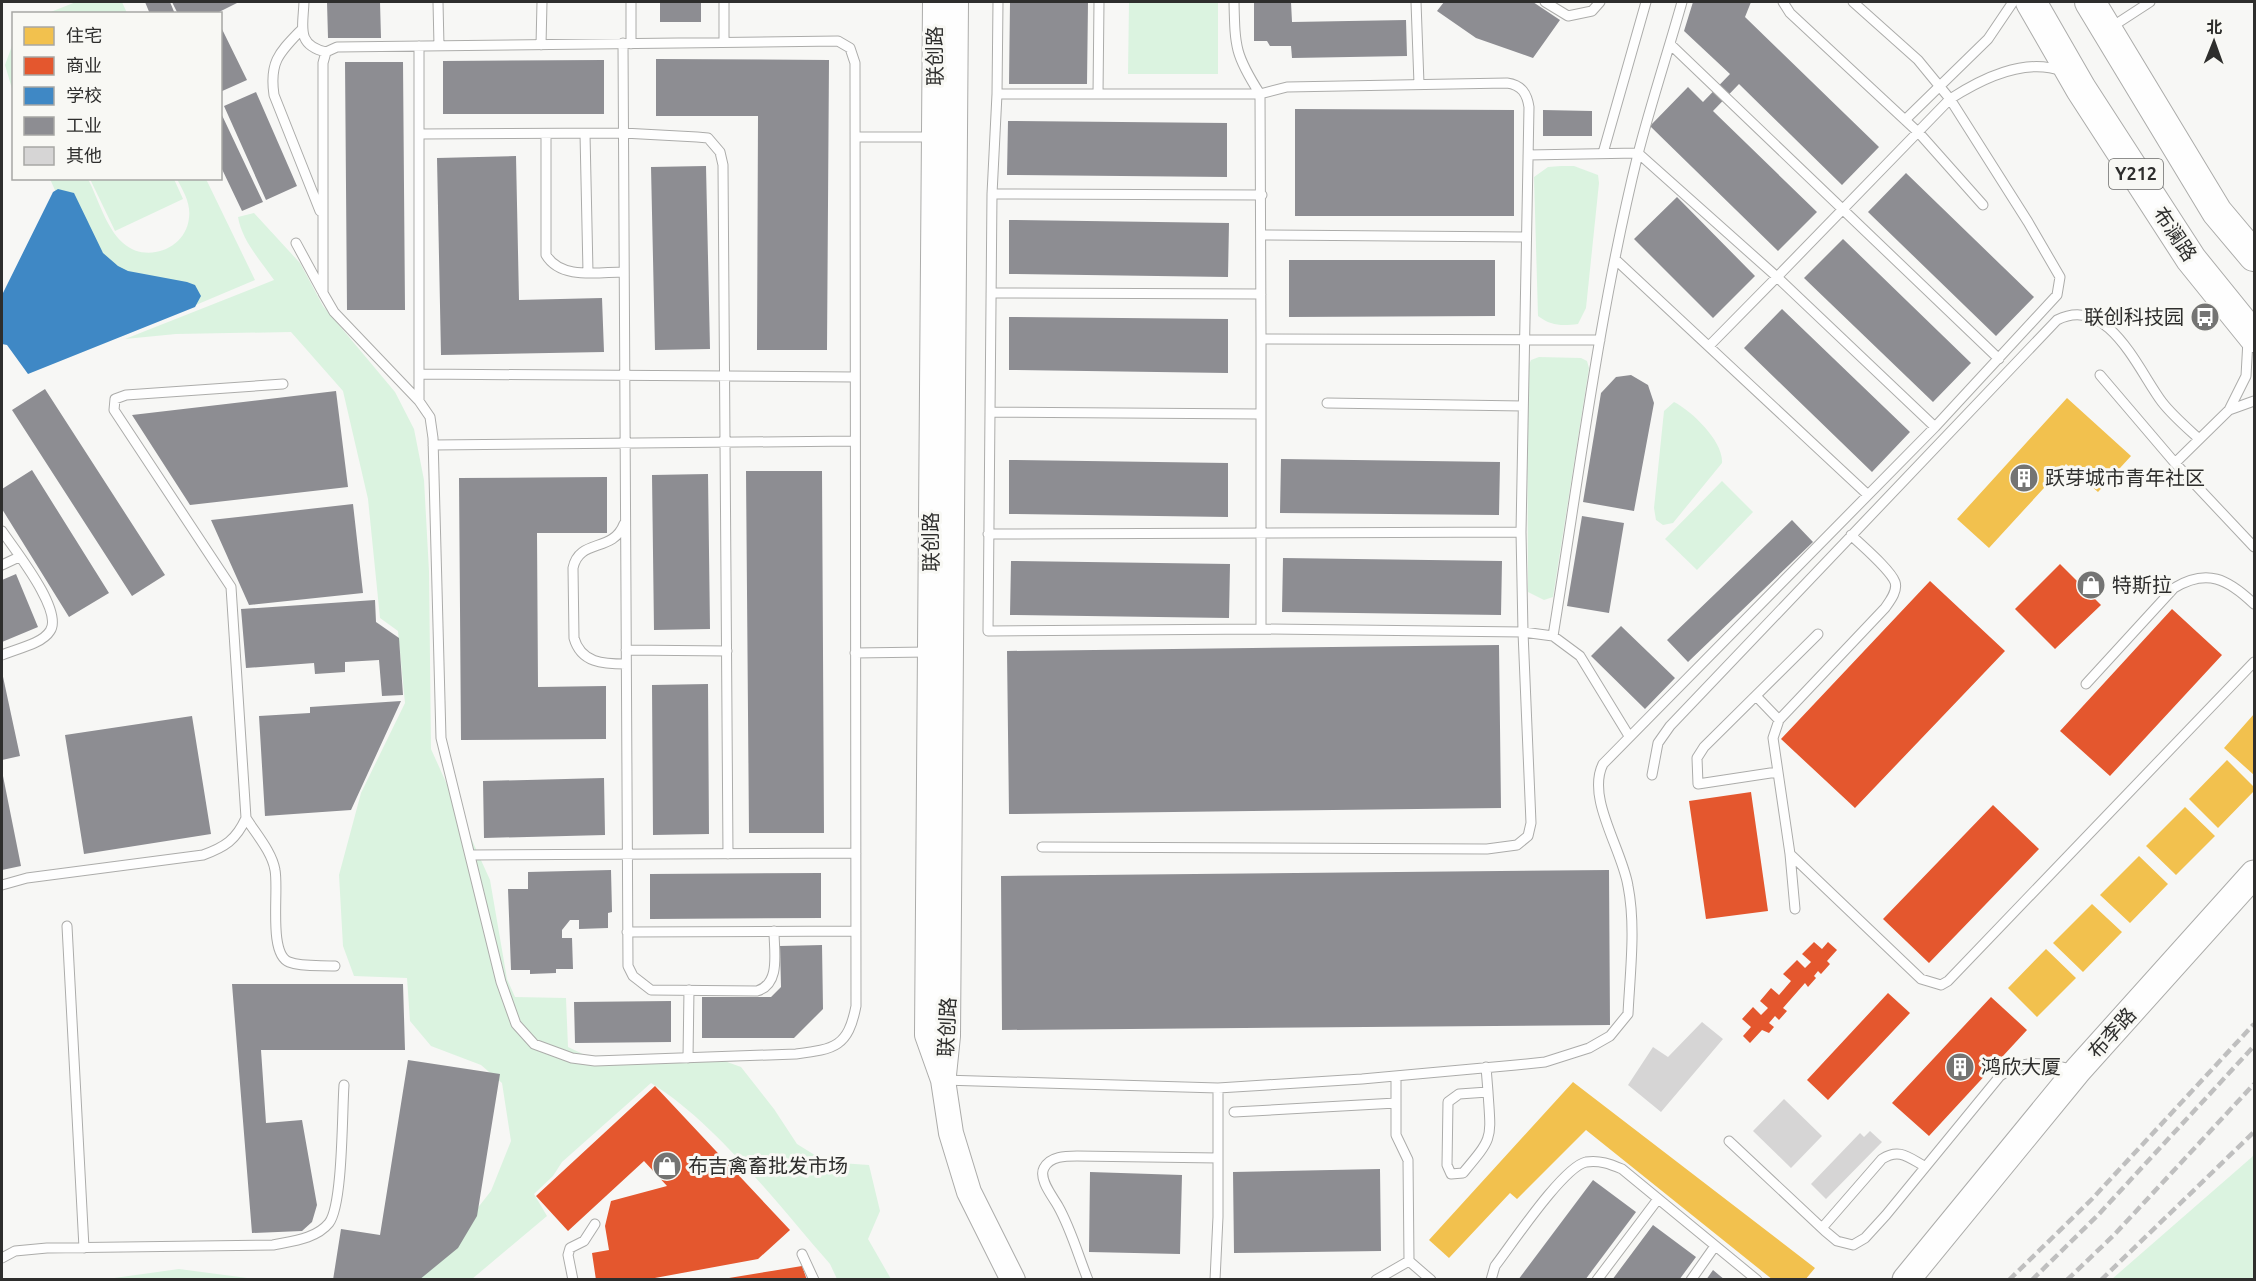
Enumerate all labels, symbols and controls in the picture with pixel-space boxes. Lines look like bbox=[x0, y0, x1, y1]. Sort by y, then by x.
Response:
legend bbox=[12, 12, 222, 180]
north arrow bbox=[2184, 12, 2244, 72]
text: 北 bbox=[2206, 18, 2222, 36]
text: 住宅 bbox=[66, 25, 102, 45]
street label: 联创路 bbox=[923, 26, 946, 86]
text: 商业 bbox=[66, 55, 102, 75]
text: 学校 bbox=[66, 85, 102, 105]
text: 工业 bbox=[66, 115, 102, 135]
text: 其他 bbox=[66, 145, 102, 165]
road number: Y212 bbox=[2109, 159, 2163, 189]
street label: 布澜路 bbox=[2149, 202, 2202, 265]
bus stop icon: 联创科技园 bbox=[2189, 301, 2221, 333]
place label: 联创科技园 bbox=[2084, 305, 2184, 328]
building icon: 跃芽城市青年社区 bbox=[2008, 462, 2040, 494]
place label: 跃芽城市青年社区 bbox=[2045, 466, 2205, 489]
street label: 联创路 bbox=[919, 512, 942, 572]
shop icon: 特斯拉 bbox=[2075, 569, 2107, 601]
place label: 特斯拉 bbox=[2112, 573, 2172, 596]
street label: 联创路 bbox=[933, 996, 960, 1058]
street label: 布李路 bbox=[2083, 1003, 2140, 1063]
building icon: 鸿欣大厦 bbox=[1944, 1051, 1976, 1083]
place label: 鸿欣大厦 bbox=[1981, 1055, 2061, 1078]
shop icon: 布吉禽畜批发市场 bbox=[651, 1150, 683, 1182]
place label: 布吉禽畜批发市场 bbox=[688, 1154, 848, 1177]

